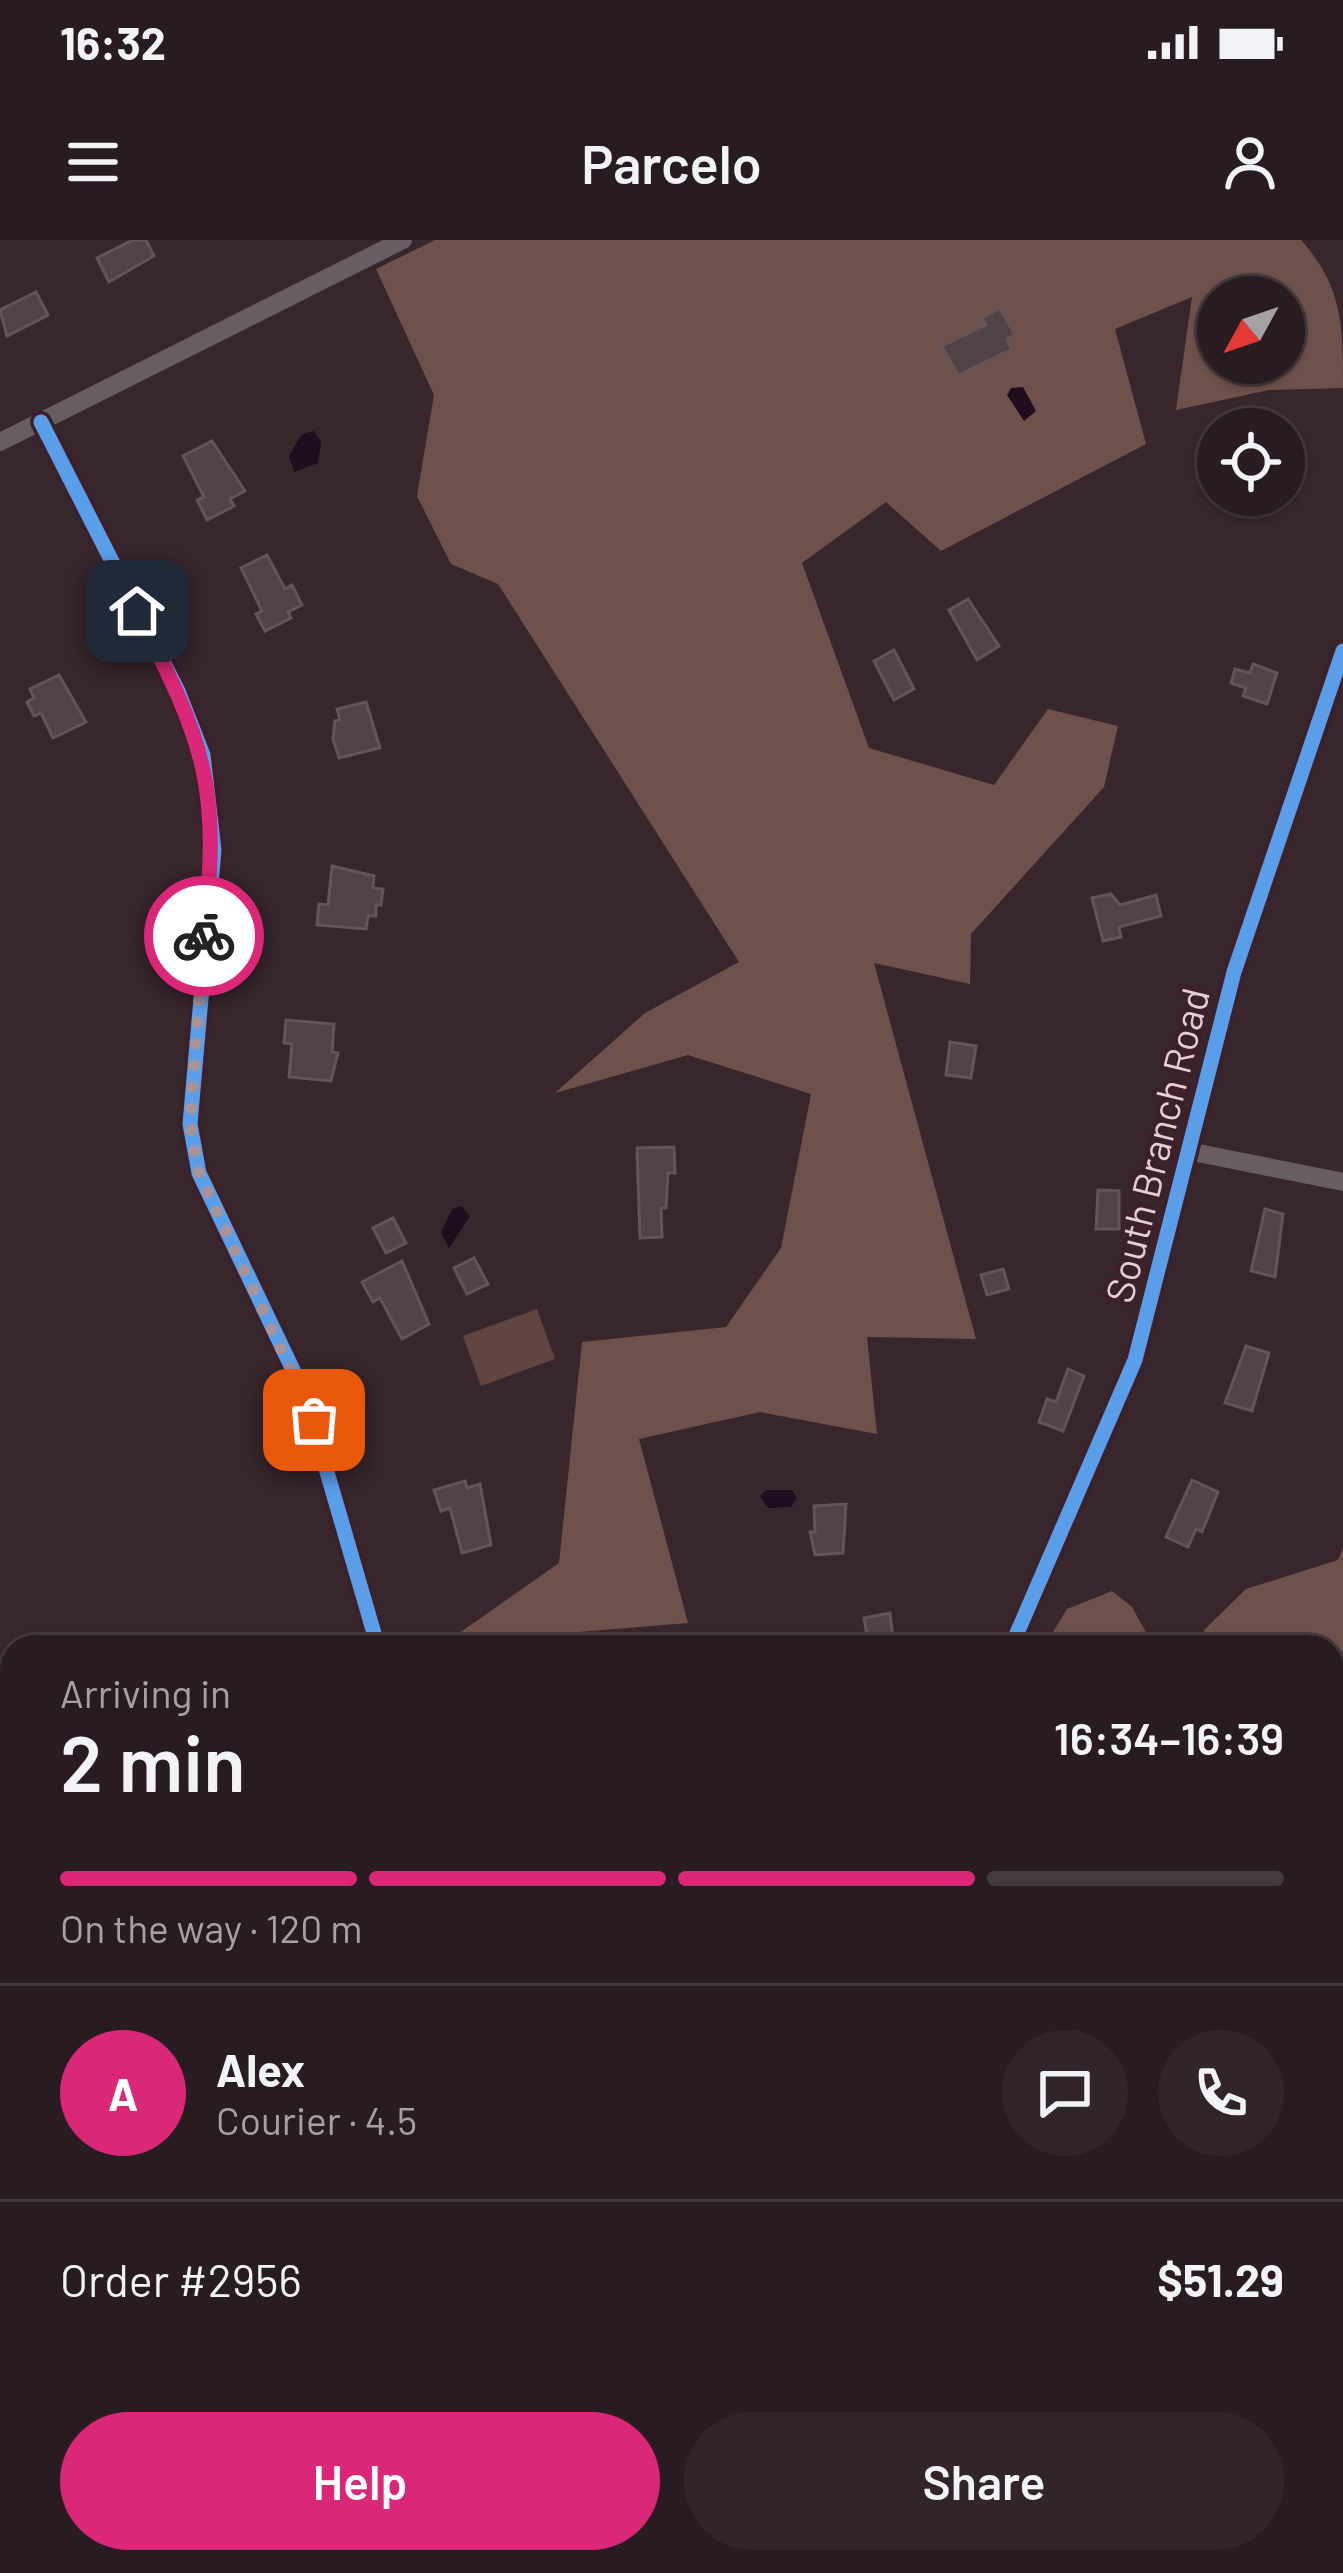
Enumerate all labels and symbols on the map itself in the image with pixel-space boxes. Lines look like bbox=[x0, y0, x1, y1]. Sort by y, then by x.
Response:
north arrow bbox=[1197, 276, 1305, 384]
pin bbox=[86, 560, 188, 662]
courier bbox=[144, 876, 264, 996]
street label: South Branch Road bbox=[1094, 983, 1218, 1307]
pin bbox=[263, 1369, 365, 1471]

